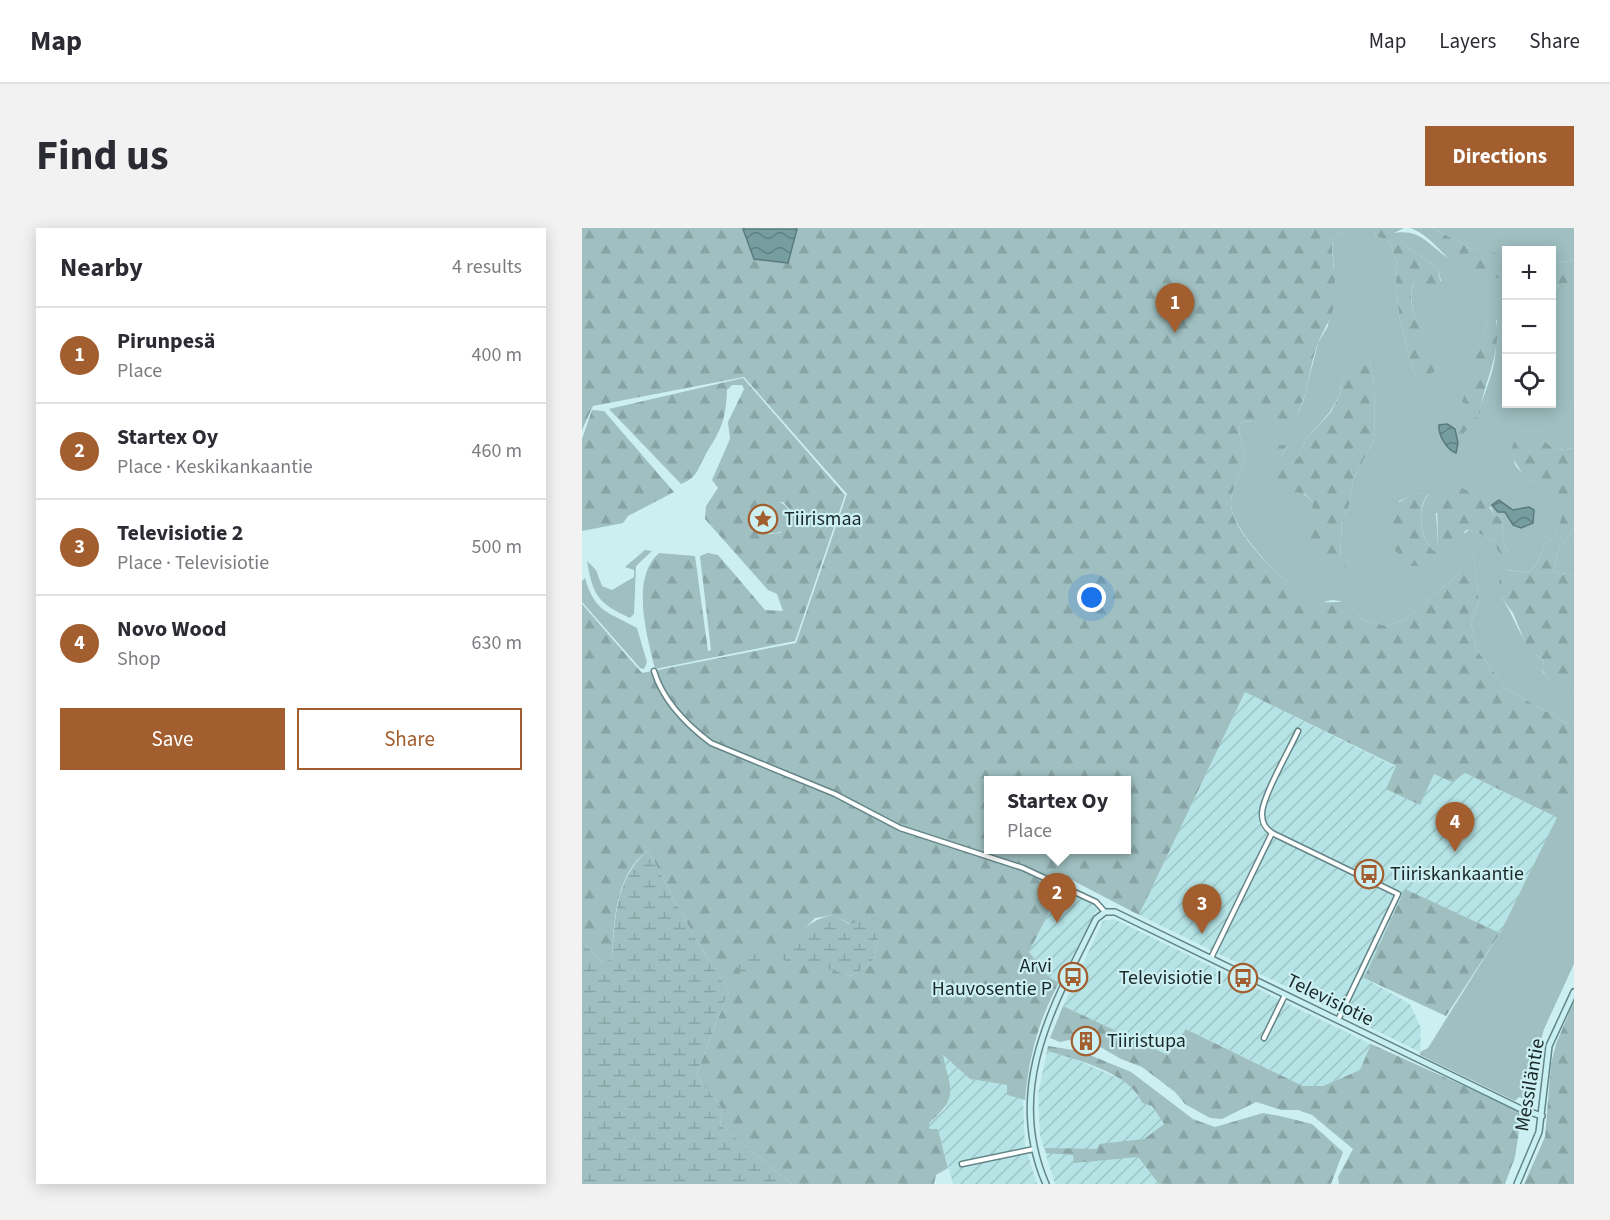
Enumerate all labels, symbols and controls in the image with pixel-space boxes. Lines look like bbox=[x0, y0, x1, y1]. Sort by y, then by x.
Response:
text: Map bbox=[30, 21, 82, 61]
text: Map bbox=[1369, 26, 1406, 56]
text: Layers bbox=[1439, 26, 1496, 56]
text: Share bbox=[1529, 26, 1580, 56]
text: Find us bbox=[36, 126, 169, 186]
button: Directions bbox=[1425, 126, 1574, 186]
map controls bbox=[1502, 246, 1556, 408]
button: + bbox=[1502, 246, 1556, 300]
text: Nearby bbox=[60, 249, 143, 286]
text: 4 results bbox=[452, 253, 522, 281]
pin: 1 bbox=[1156, 284, 1194, 333]
button: − bbox=[1502, 300, 1556, 354]
text: Pirunpesä bbox=[117, 325, 215, 357]
text: 1 bbox=[74, 341, 85, 369]
text: 400 m bbox=[472, 341, 522, 369]
button: locate bbox=[1502, 354, 1556, 408]
text: Place bbox=[117, 357, 162, 385]
text: Startex Oy bbox=[117, 421, 218, 453]
text: 2 bbox=[74, 437, 85, 465]
text: 460 m bbox=[472, 437, 522, 465]
text: Place · Keskikankaantie bbox=[117, 453, 313, 481]
place icon: Tiirismaa bbox=[747, 503, 779, 535]
place label: Tiirismaa bbox=[784, 505, 862, 533]
text: Televisiotie 2 bbox=[117, 517, 243, 549]
text: 3 bbox=[74, 533, 85, 561]
text: 500 m bbox=[472, 533, 522, 561]
text: Place · Televisiotie bbox=[117, 549, 269, 577]
your location bbox=[1077, 583, 1106, 612]
text: Novo Wood bbox=[117, 613, 227, 645]
text: 4 bbox=[74, 629, 85, 657]
text: 630 m bbox=[472, 629, 522, 657]
text: Shop bbox=[117, 645, 161, 673]
button: Save bbox=[60, 708, 285, 770]
button: Share bbox=[297, 708, 522, 770]
popup bbox=[984, 776, 1131, 854]
text: Startex Oy bbox=[1007, 785, 1108, 817]
pin: 4 bbox=[1436, 802, 1474, 852]
text: Place bbox=[1007, 817, 1052, 845]
bus stop icon: Tiiriskankaantie bbox=[1353, 858, 1385, 890]
place label: Tiiriskankaantie bbox=[1390, 860, 1524, 888]
pin: 2 bbox=[1038, 874, 1076, 923]
pin: 3 bbox=[1182, 884, 1222, 934]
place label: Arvi Hauvosentie P bbox=[932, 952, 1052, 1003]
bus stop icon: Arvi Hauvosentie P bbox=[1057, 961, 1089, 993]
bus stop icon: Televisiotie I bbox=[1227, 962, 1259, 994]
place label: Televisiotie I bbox=[1119, 964, 1222, 992]
street label: Televisiotie bbox=[1282, 967, 1378, 1033]
building icon: Tiiristupa bbox=[1070, 1025, 1102, 1057]
place label: Tiiristupa bbox=[1107, 1027, 1186, 1055]
street label: Messiläntie bbox=[1508, 1036, 1552, 1134]

